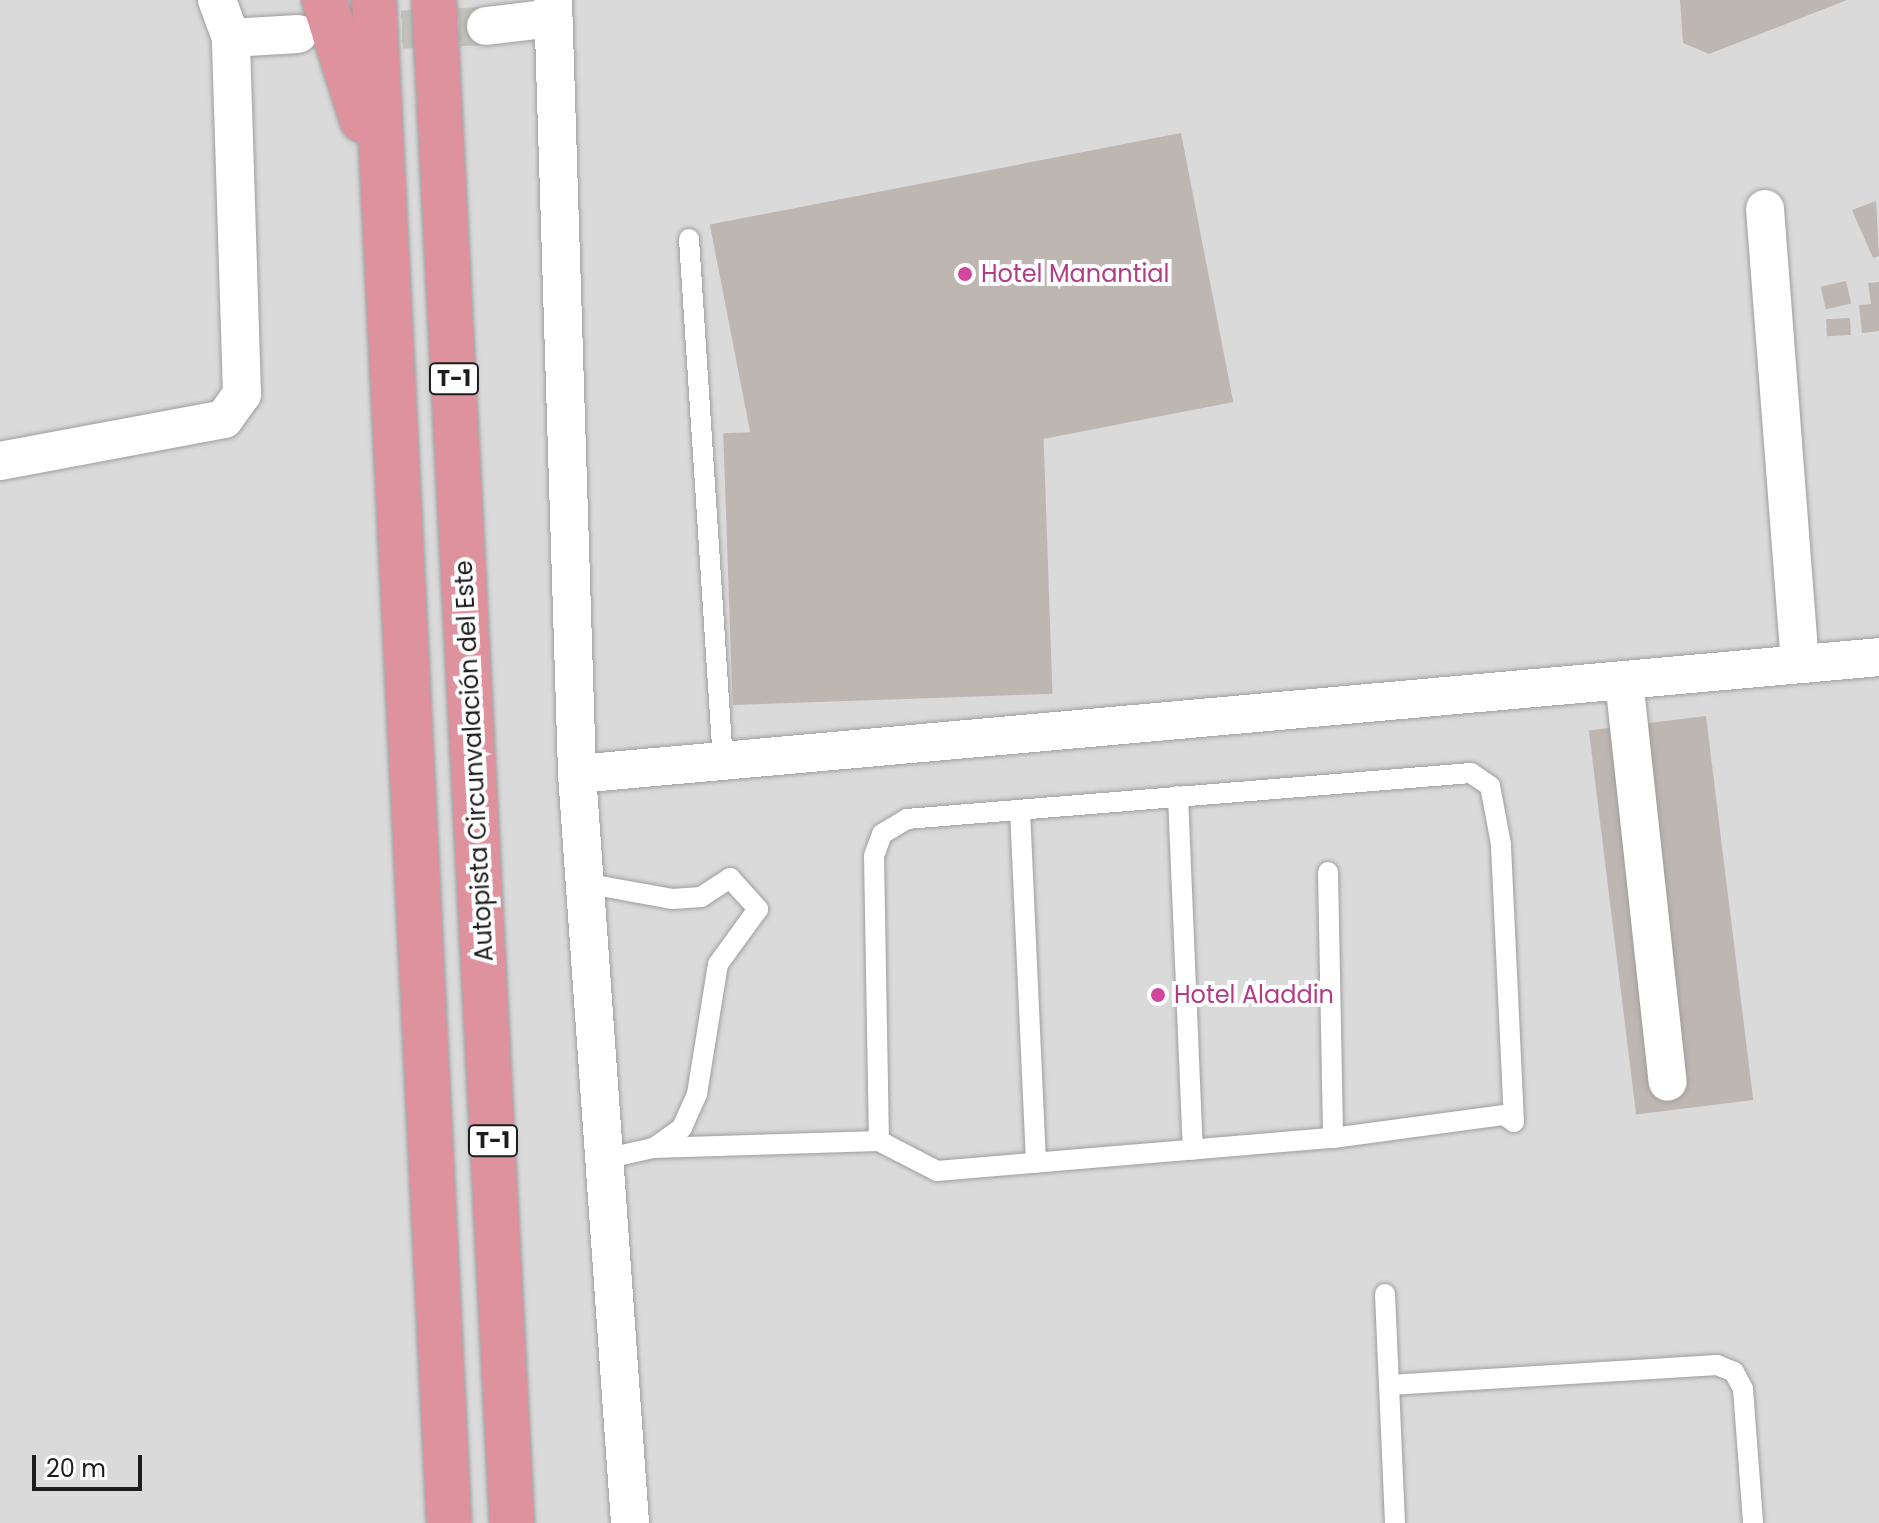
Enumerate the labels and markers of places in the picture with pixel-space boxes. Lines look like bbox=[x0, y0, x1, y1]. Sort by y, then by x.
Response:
place label: Hotel Manantial bbox=[981, 260, 1169, 288]
marker: Hotel Manantial bbox=[956, 265, 974, 283]
place label: Hotel Aladdin bbox=[1174, 981, 1334, 1009]
marker: Hotel Aladdin bbox=[1149, 986, 1167, 1004]

